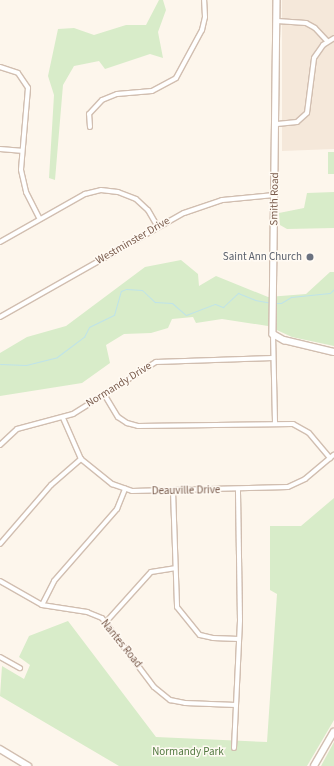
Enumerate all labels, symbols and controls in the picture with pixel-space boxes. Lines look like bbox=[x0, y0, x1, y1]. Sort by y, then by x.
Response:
street label: Smith Road bbox=[268, 172, 282, 226]
street label: Westminster Drive bbox=[94, 214, 172, 268]
place label: Saint Ann Church bbox=[223, 250, 302, 264]
marker: Saint Ann Church bbox=[305, 252, 315, 262]
street label: Normandy Drive bbox=[84, 360, 154, 410]
street label: Deauville Drive bbox=[152, 484, 220, 498]
street label: Nantes Road bbox=[98, 617, 144, 671]
park label: Normandy Park bbox=[152, 745, 224, 759]

